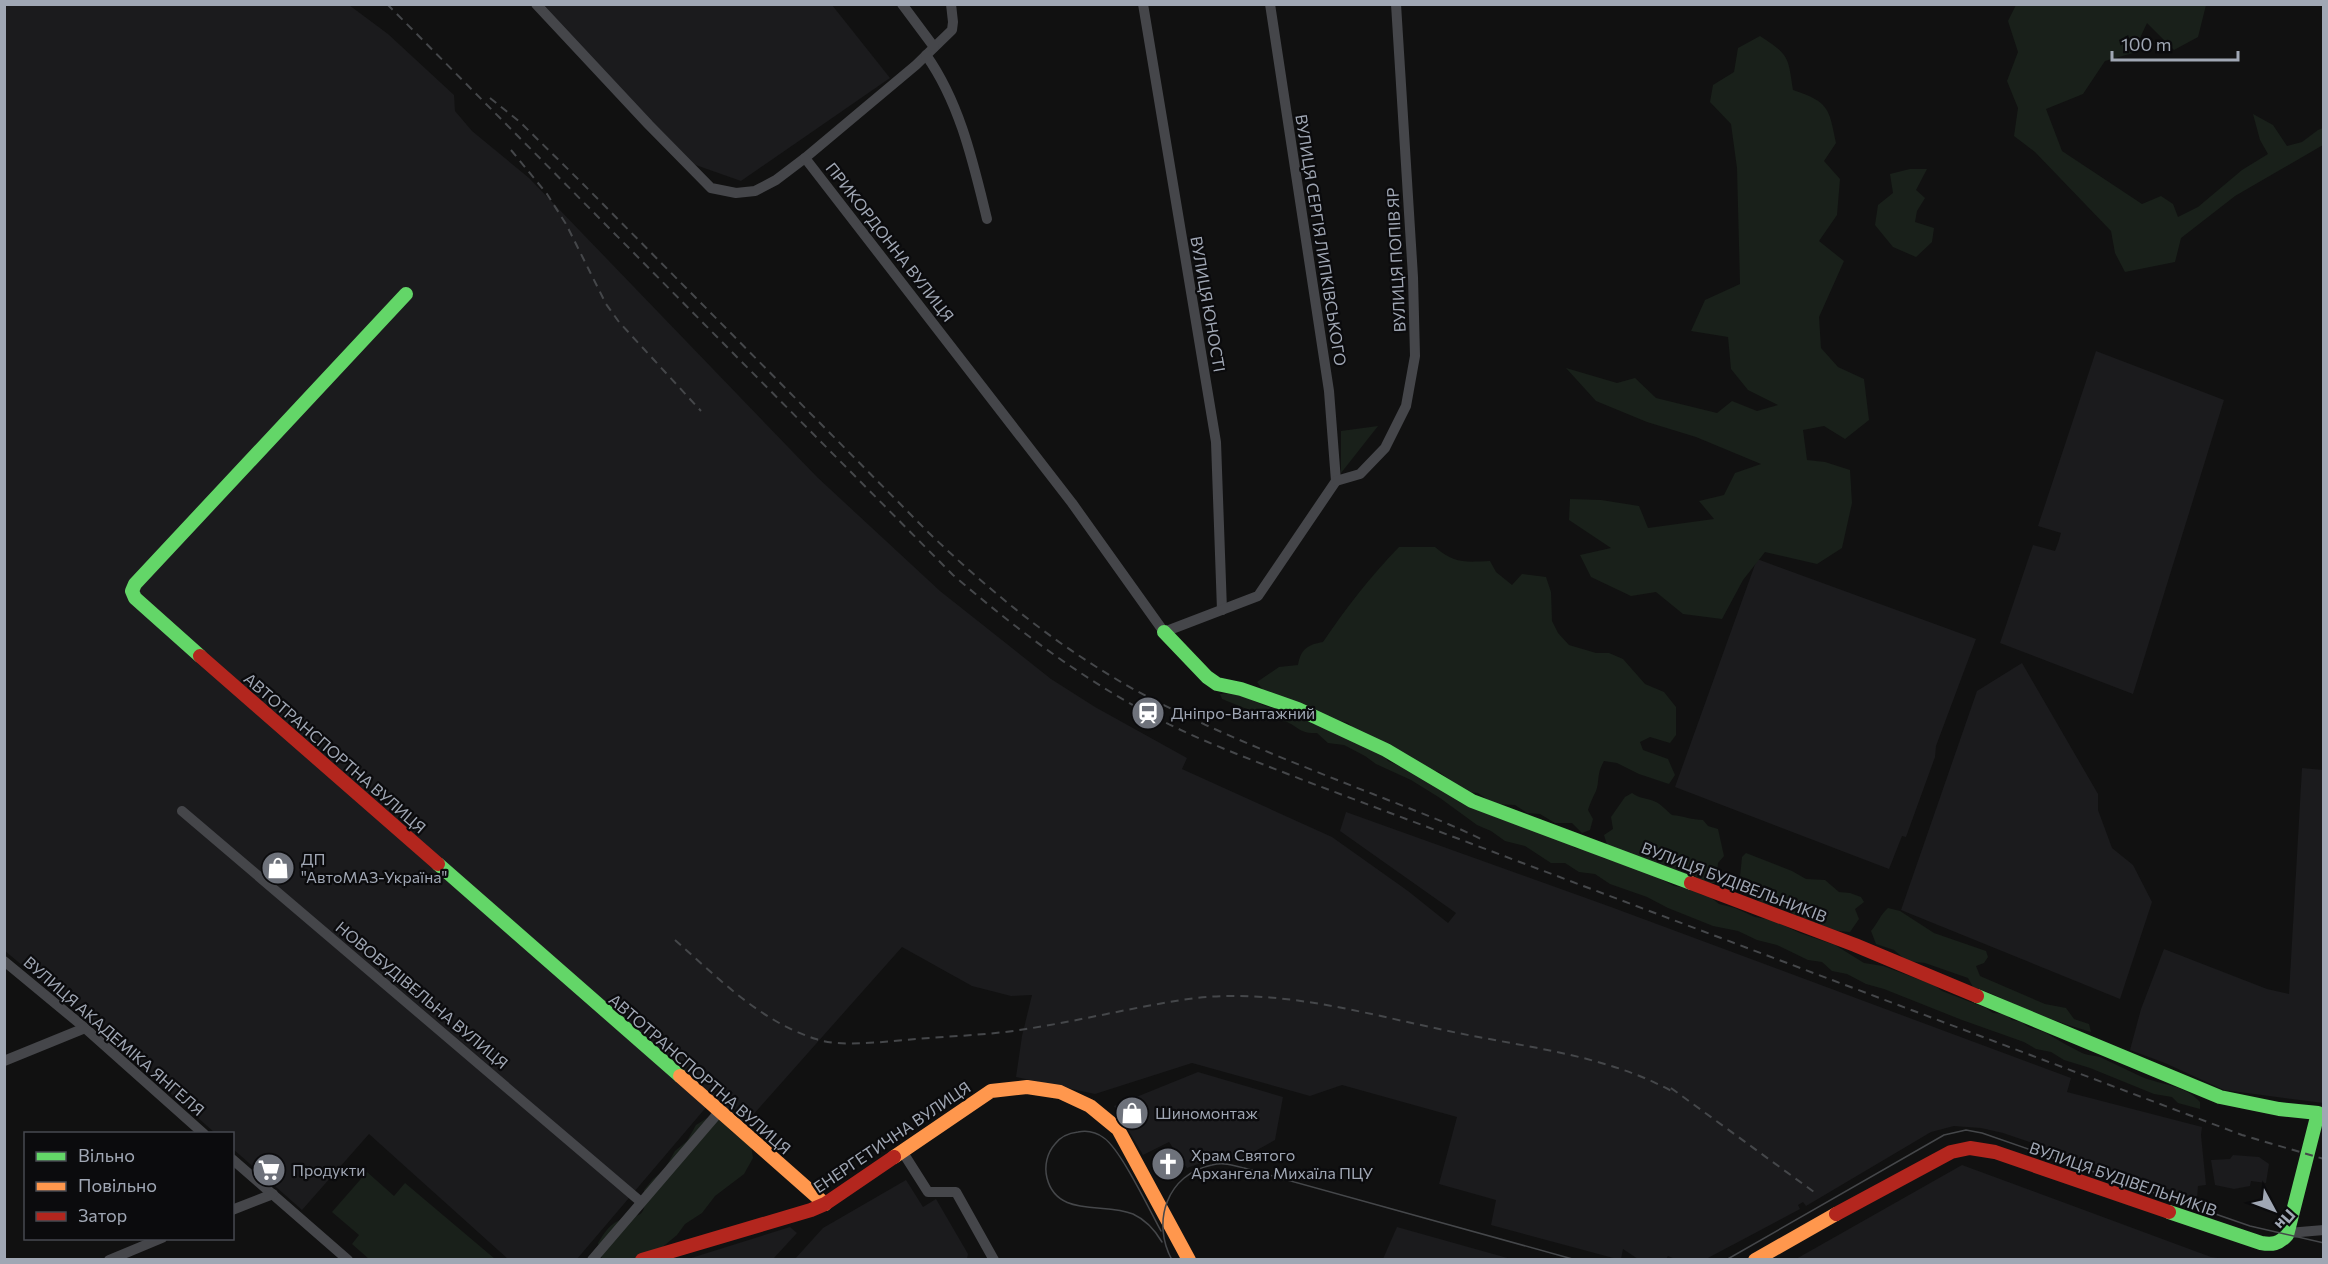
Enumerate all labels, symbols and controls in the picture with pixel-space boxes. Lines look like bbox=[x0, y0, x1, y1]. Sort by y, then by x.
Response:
scale bar bbox=[2112, 24, 2238, 62]
text: 100 m bbox=[2121, 33, 2171, 55]
street label: ВУЛИЦЯ СЕРГІЯ ЛИПКІВСЬКОГО bbox=[1292, 113, 1351, 367]
street label: ПРИКОРДОННА ВУЛИЦЯ bbox=[822, 158, 958, 325]
street label: ВУЛИЦЯ ПОПІВ ЯР bbox=[1382, 187, 1409, 333]
street label: ВУЛИЦЯ ЮНОСТІ bbox=[1187, 235, 1230, 373]
street label: АВТОТРАНСПОРТНА ВУЛИЦЯ bbox=[240, 668, 430, 837]
station icon: Дніпро-Вантажний bbox=[1130, 695, 1166, 731]
place label: Дніпро-Вантажний bbox=[1171, 703, 1315, 722]
street label: ВУЛИЦЯ БУДІВЕЛЬНИКІВ bbox=[1639, 837, 1830, 926]
place label: ДП "АвтоМАЗ-Україна" bbox=[301, 849, 448, 886]
shop icon: ДП "АвтоМАЗ-Україна" bbox=[260, 850, 296, 886]
street label: НОВОБУДІВЕЛЬНА ВУЛИЦЯ bbox=[332, 917, 512, 1072]
street label: ВУЛИЦЯ АКАДЕМІКА ЯНГЕЛЯ bbox=[20, 952, 208, 1119]
street label: АВТОТРАНСПОРТНА ВУЛИЦЯ bbox=[605, 989, 795, 1158]
street label: ЕНЕРГЕТИЧНА ВУЛИЦЯ bbox=[810, 1077, 974, 1196]
shop icon: Шиномонтаж bbox=[1114, 1095, 1150, 1131]
place label: Шиномонтаж bbox=[1155, 1103, 1258, 1122]
legend bbox=[24, 1132, 234, 1240]
street label: ВУЛИЦЯ БУДІВЕЛЬНИКІВ bbox=[2027, 1137, 2219, 1220]
text: Вільно bbox=[78, 1144, 135, 1166]
place label: Храм Святого Архангела Михаїла ПЦУ bbox=[1191, 1145, 1374, 1182]
church icon: Храм Святого Архангела Михаїла ПЦУ bbox=[1150, 1146, 1186, 1182]
supermarket icon: Продукти bbox=[251, 1152, 287, 1188]
place label: Продукти bbox=[292, 1160, 366, 1179]
text: Повільно bbox=[78, 1174, 157, 1196]
north arrow bbox=[2244, 1180, 2304, 1240]
text: Затор bbox=[78, 1204, 127, 1226]
text: Пн bbox=[2272, 1206, 2300, 1234]

